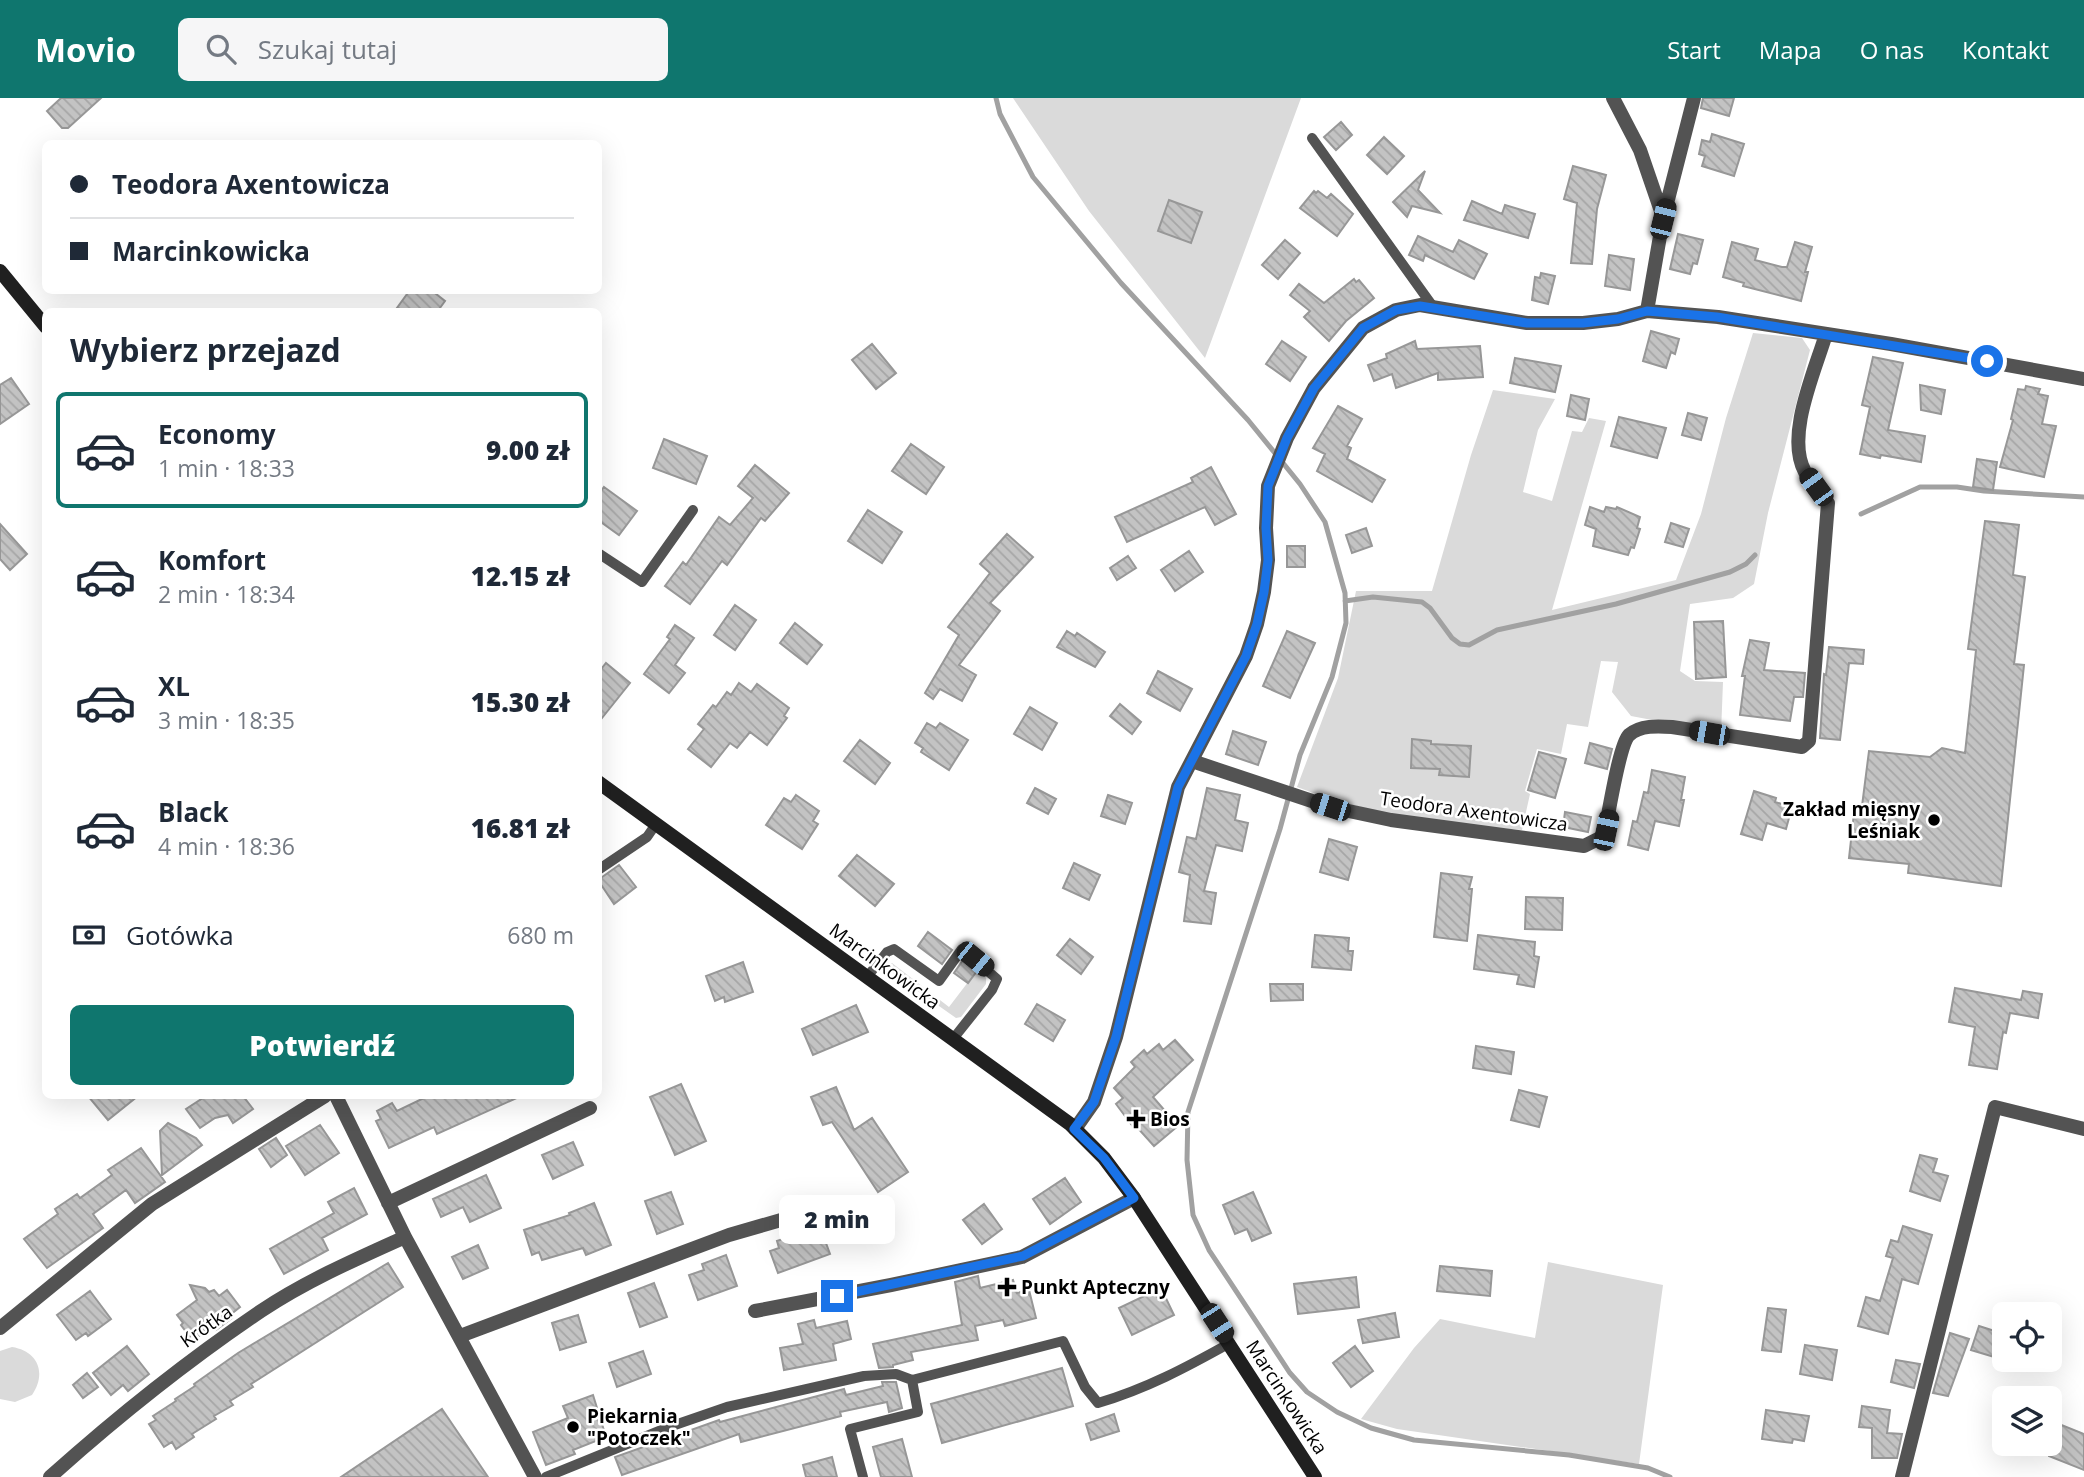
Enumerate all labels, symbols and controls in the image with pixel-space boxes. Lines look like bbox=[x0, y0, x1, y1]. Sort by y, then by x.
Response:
search box bbox=[178, 18, 668, 81]
text: Movio bbox=[35, 27, 136, 72]
icon: search bbox=[202, 30, 240, 68]
text: Szukaj tutaj bbox=[258, 31, 397, 67]
text: Start bbox=[1667, 33, 1721, 66]
text: Mapa bbox=[1759, 33, 1822, 66]
text: O nas bbox=[1860, 33, 1924, 66]
text: Kontakt bbox=[1962, 33, 2049, 66]
text: Teodora Axentowicza bbox=[112, 166, 390, 202]
car bbox=[1648, 196, 1679, 242]
text: Marcinkowicka bbox=[112, 233, 310, 269]
text: Wybierz przejazd bbox=[70, 328, 341, 371]
route start bbox=[1971, 345, 2003, 377]
text: Economy bbox=[158, 416, 276, 452]
icon: car bbox=[74, 419, 137, 482]
text: 9.00 zł bbox=[486, 432, 570, 468]
text: 1 min · 18:33 bbox=[158, 452, 295, 484]
car bbox=[1796, 464, 1837, 510]
text: Komfort bbox=[158, 542, 266, 578]
icon: car bbox=[74, 545, 137, 608]
text: 12.15 zł bbox=[471, 558, 570, 594]
text: 2 min · 18:34 bbox=[158, 578, 295, 610]
text: XL bbox=[158, 668, 190, 704]
icon: car bbox=[74, 671, 137, 734]
text: 15.30 zł bbox=[471, 684, 570, 720]
text: 3 min · 18:35 bbox=[158, 704, 295, 736]
car bbox=[1687, 719, 1732, 747]
street label: Teodora Axentowicza bbox=[1378, 785, 1570, 837]
car bbox=[1307, 791, 1354, 823]
text: Black bbox=[158, 794, 229, 830]
place label: Zakład mięsny Leśniak bbox=[1783, 796, 1920, 844]
icon: car bbox=[74, 797, 137, 860]
car bbox=[1592, 807, 1621, 853]
text: 16.81 zł bbox=[471, 810, 570, 846]
marker: Zakład mięsny Leśniak bbox=[1926, 812, 1942, 828]
text: 4 min · 18:36 bbox=[158, 830, 295, 862]
icon: cash bbox=[70, 916, 108, 954]
text: Gotówka bbox=[126, 917, 234, 953]
street label: Marcinkowicka bbox=[824, 917, 946, 1015]
text: 680 m bbox=[507, 919, 574, 951]
car bbox=[953, 938, 998, 980]
button: Potwierdź bbox=[70, 1005, 574, 1085]
place label: Bios bbox=[1150, 1106, 1190, 1132]
marker: Bios bbox=[1128, 1111, 1144, 1127]
callout: 2 min bbox=[779, 1194, 895, 1244]
text: 2 min bbox=[804, 1203, 870, 1235]
place label: Punkt Apteczny bbox=[1021, 1274, 1170, 1300]
marker: Punkt Apteczny bbox=[999, 1279, 1015, 1295]
route end bbox=[821, 1280, 853, 1312]
street label: Krótka bbox=[175, 1299, 237, 1353]
car bbox=[1197, 1300, 1238, 1346]
map controls bbox=[1992, 1302, 2062, 1456]
button: locate bbox=[1992, 1302, 2062, 1372]
street label: Marcinkowicka bbox=[1240, 1335, 1334, 1459]
button: layers bbox=[1992, 1386, 2062, 1456]
place label: Piekarnia "Potoczek" bbox=[587, 1403, 691, 1451]
marker: Piekarnia "Potoczek" bbox=[565, 1419, 581, 1435]

